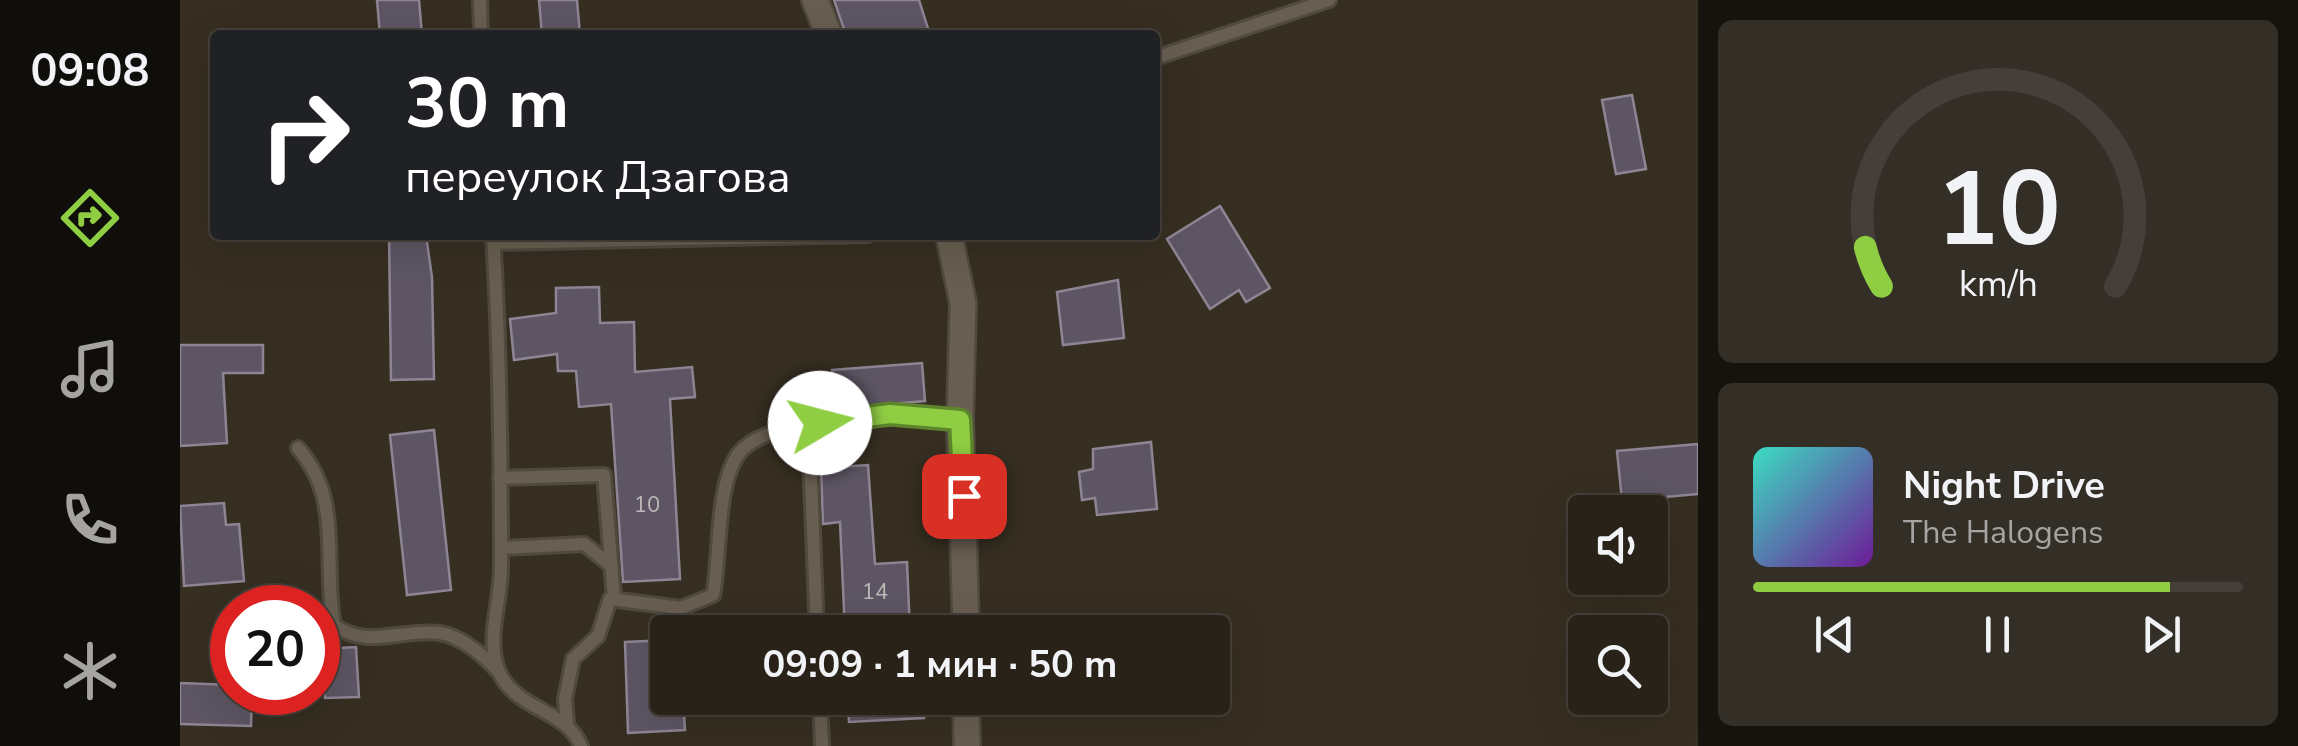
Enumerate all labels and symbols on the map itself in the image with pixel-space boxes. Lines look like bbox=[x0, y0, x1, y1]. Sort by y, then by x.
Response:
position arrow bbox=[768, 371, 872, 475]
pin bbox=[922, 454, 1007, 539]
house number: 10 bbox=[634, 490, 660, 520]
house number: 14 bbox=[862, 577, 888, 607]
speed limit sign: 20 bbox=[210, 585, 340, 715]

